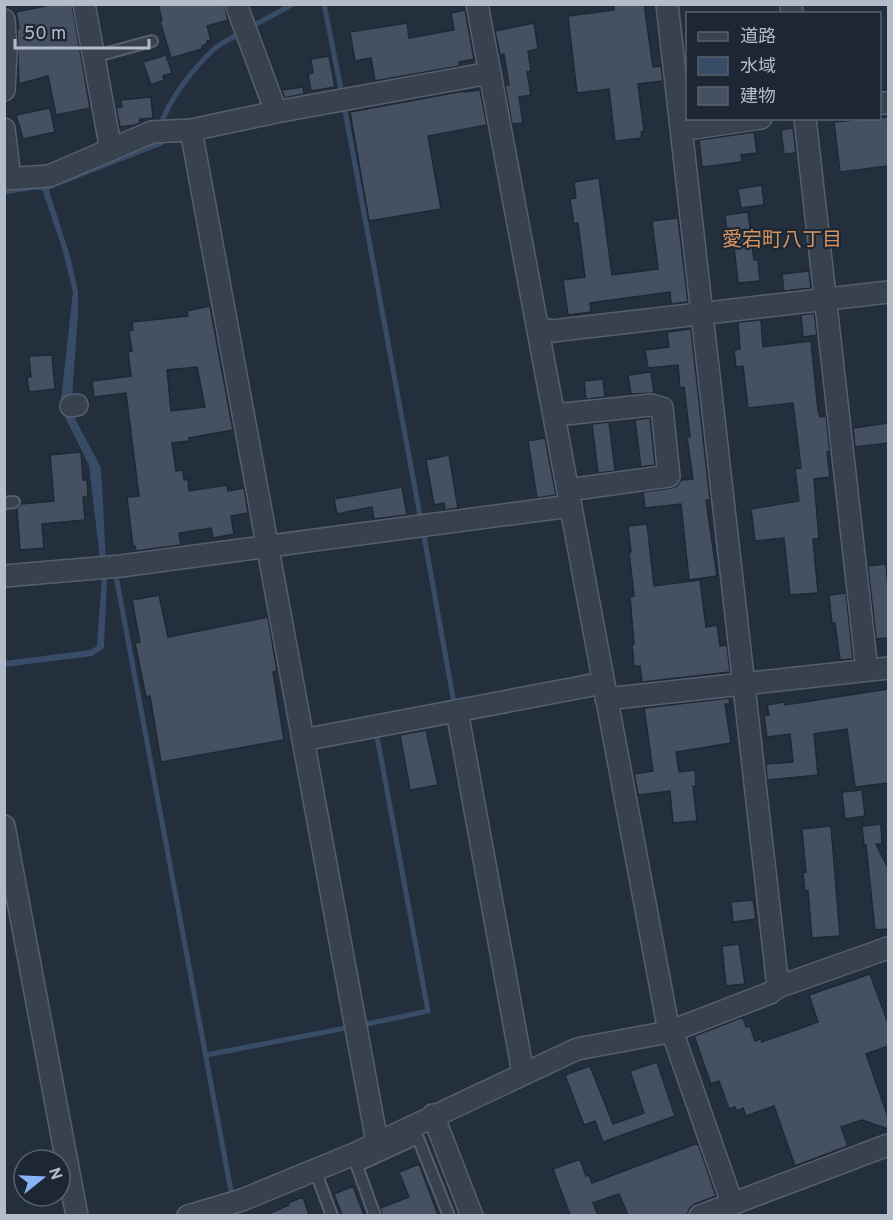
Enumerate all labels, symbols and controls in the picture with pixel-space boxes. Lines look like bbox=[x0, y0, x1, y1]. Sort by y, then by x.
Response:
scale bar bbox=[15, 12, 148, 50]
legend bbox=[686, 12, 881, 120]
text: 50 m bbox=[24, 23, 66, 46]
text: 道路 bbox=[740, 26, 776, 49]
text: 水域 bbox=[740, 56, 776, 79]
text: 建物 bbox=[740, 86, 776, 109]
district label: 愛宕町八丁目 bbox=[722, 228, 842, 254]
north arrow bbox=[12, 1148, 72, 1208]
text: N bbox=[43, 1165, 66, 1183]

